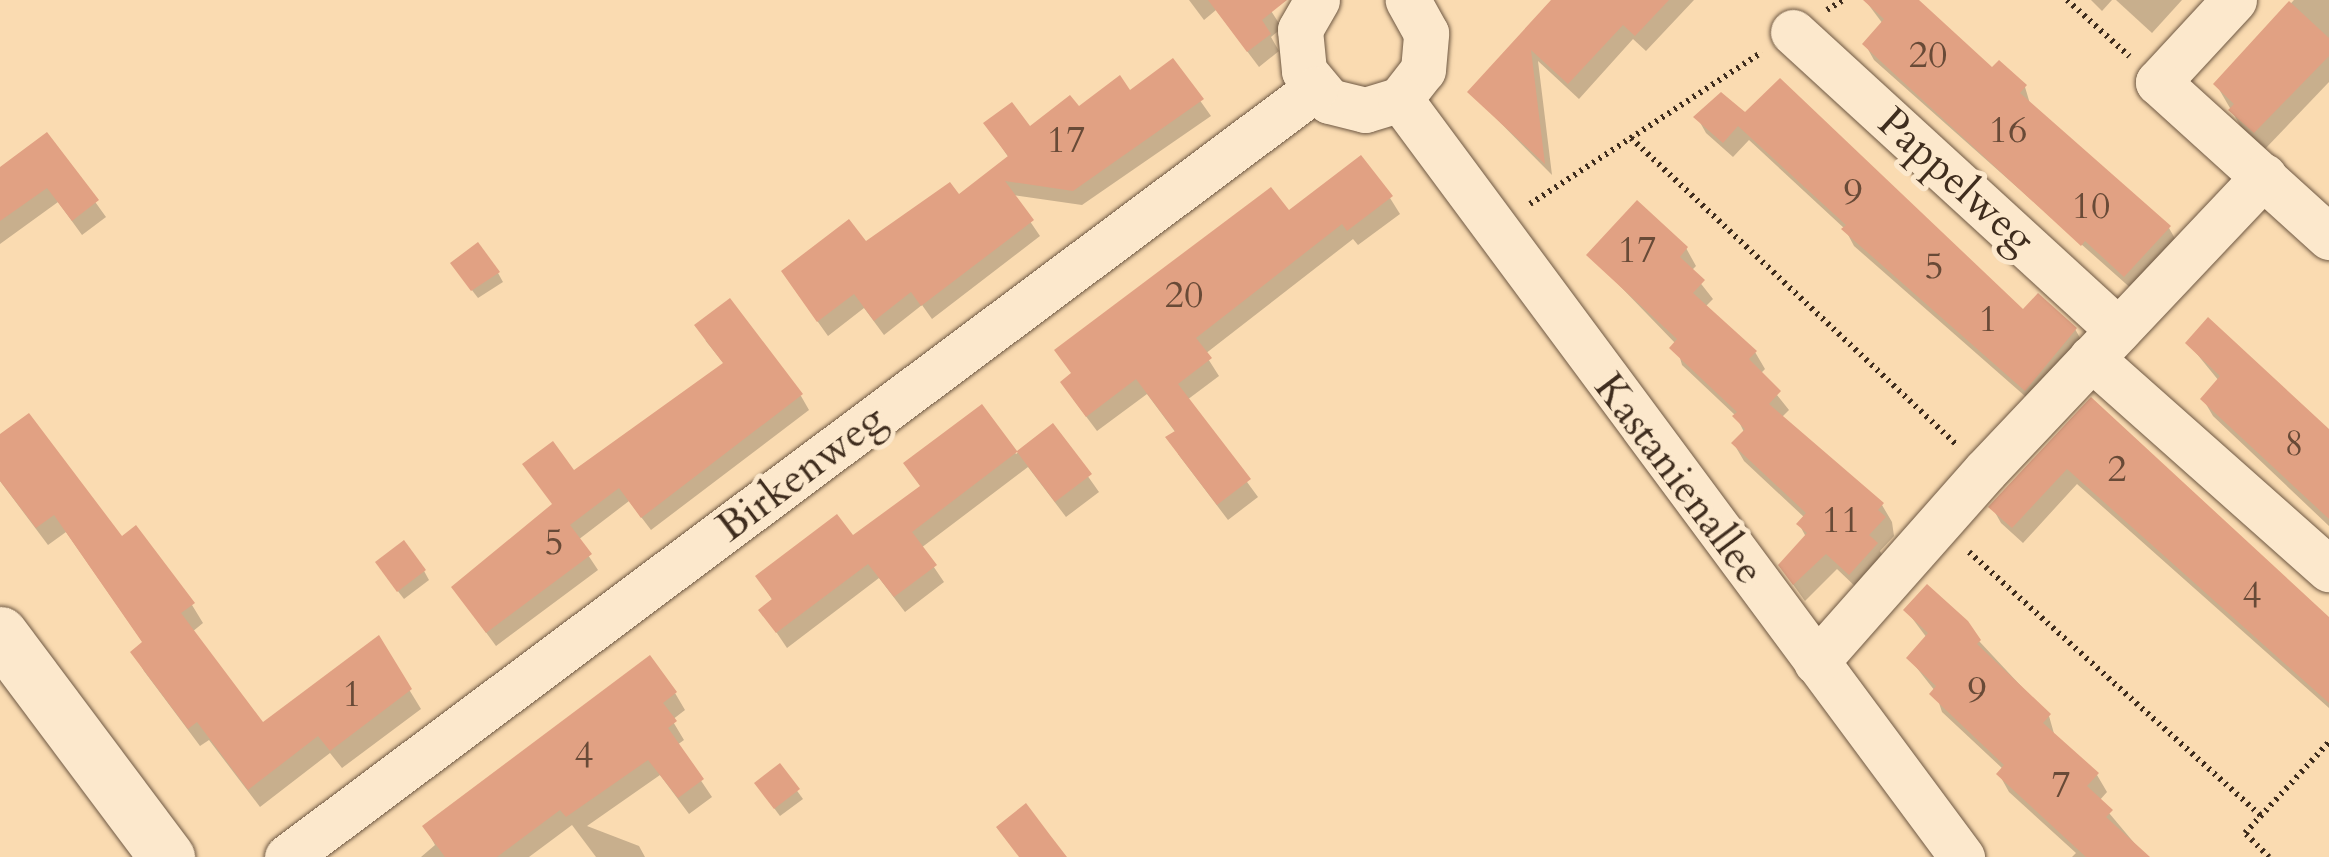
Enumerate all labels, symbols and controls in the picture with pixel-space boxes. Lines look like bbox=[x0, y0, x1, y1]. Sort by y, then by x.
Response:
house number: 20 bbox=[1909, 33, 1947, 79]
street label: Pappelweg bbox=[1867, 97, 2045, 265]
house number: 16 bbox=[1989, 108, 2027, 154]
house number: 17 bbox=[1047, 118, 1085, 164]
house number: 9 bbox=[1843, 170, 1863, 216]
house number: 10 bbox=[2072, 184, 2110, 230]
house number: 17 bbox=[1618, 228, 1656, 274]
house number: 5 bbox=[1924, 244, 1944, 290]
house number: 20 bbox=[1165, 273, 1203, 319]
house number: 1 bbox=[1978, 297, 1998, 343]
street label: Kastanienallee bbox=[1583, 364, 1775, 594]
street label: Birkenweg bbox=[707, 393, 895, 553]
house number: 8 bbox=[2284, 421, 2304, 467]
house number: 2 bbox=[2107, 447, 2127, 493]
house number: 11 bbox=[1822, 498, 1860, 544]
house number: 5 bbox=[544, 520, 564, 566]
house number: 4 bbox=[2242, 573, 2262, 619]
house number: 9 bbox=[1967, 668, 1987, 714]
house number: 1 bbox=[342, 672, 362, 718]
house number: 4 bbox=[574, 733, 594, 779]
house number: 7 bbox=[2051, 763, 2071, 809]

